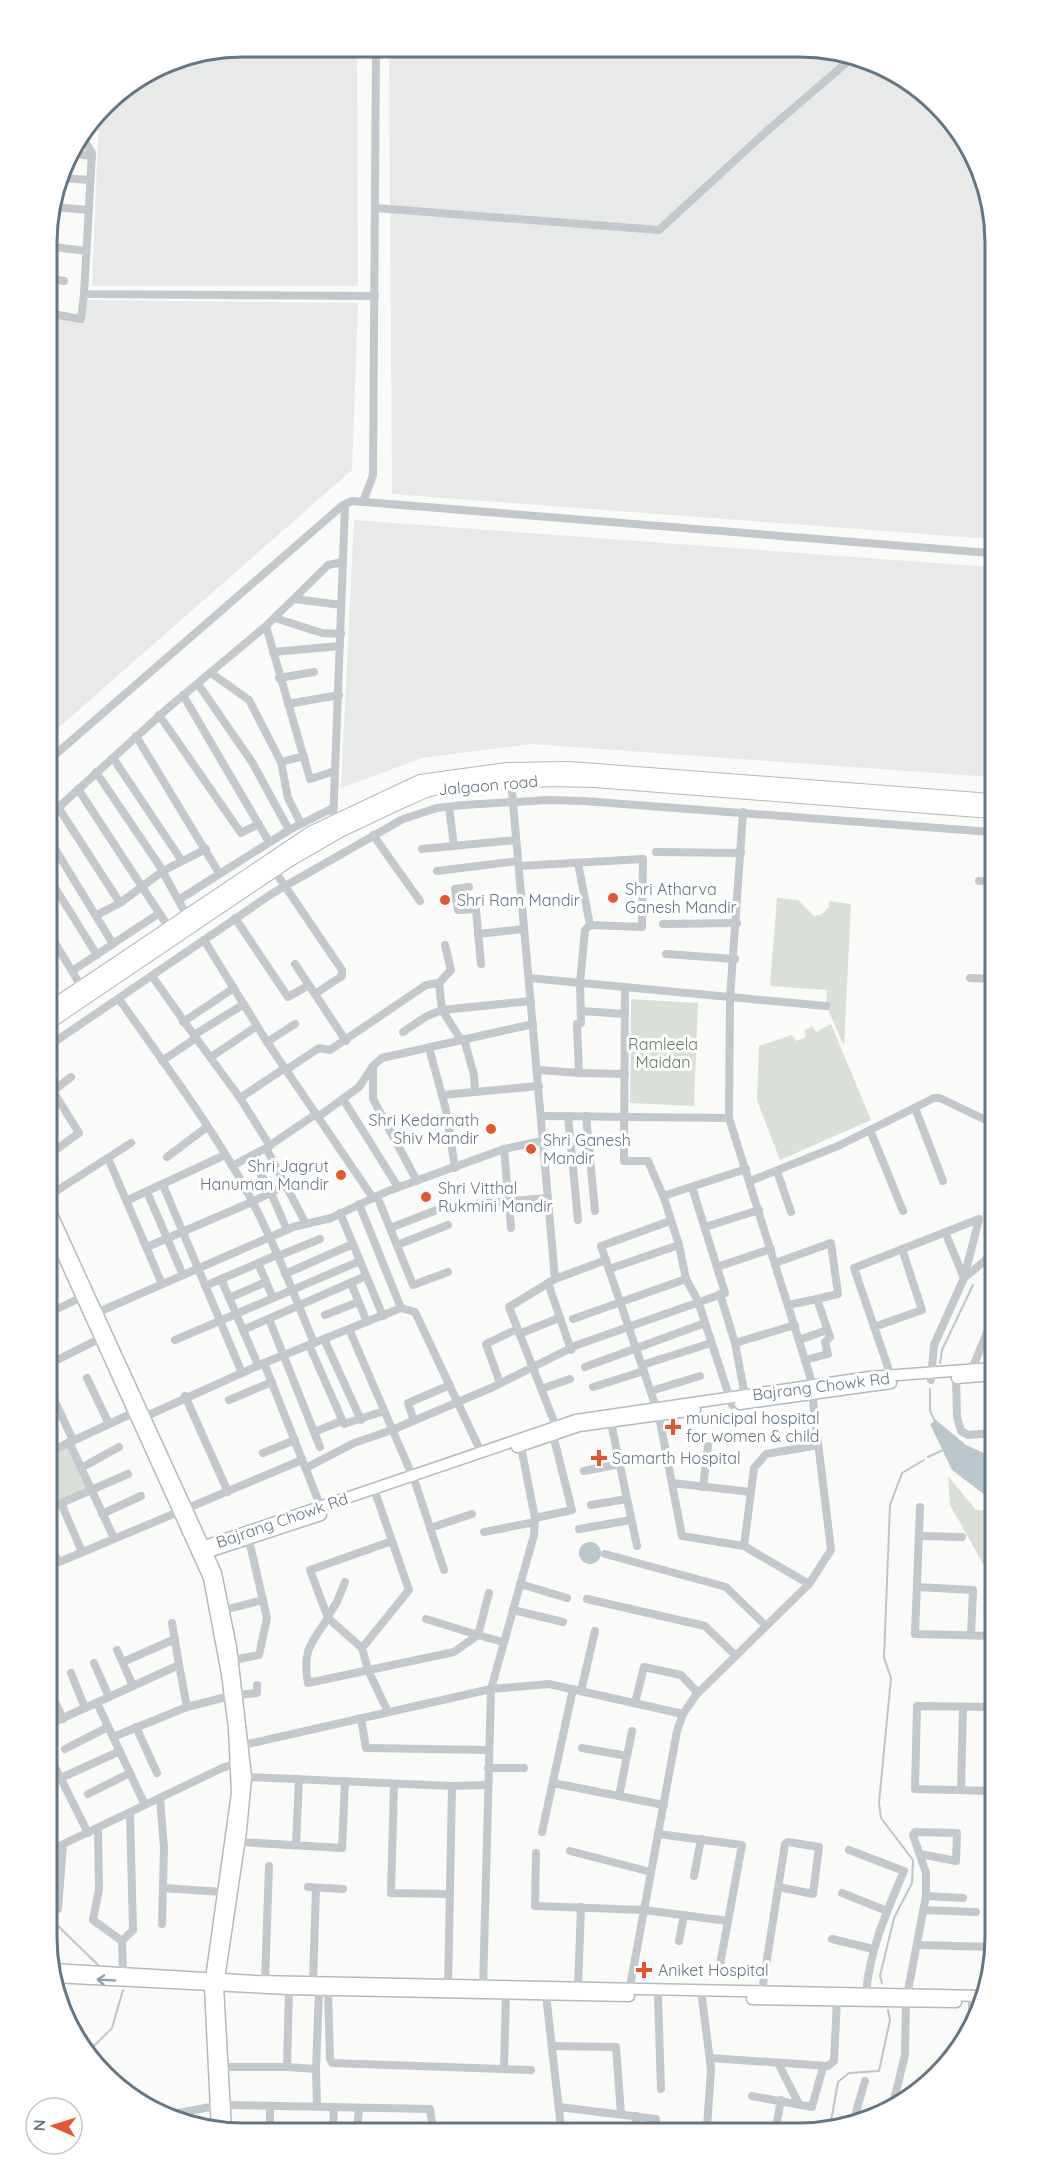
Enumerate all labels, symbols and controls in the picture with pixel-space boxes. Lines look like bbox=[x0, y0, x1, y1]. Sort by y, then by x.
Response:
street label: Jalgaon road bbox=[437, 771, 539, 799]
place label: Shri Atharva Ganesh Mandir bbox=[625, 879, 737, 917]
place label: Shri Ram Mandir bbox=[457, 890, 580, 910]
marker: Shri Atharva Ganesh Mandir bbox=[606, 891, 620, 905]
marker: Shri Ram Mandir bbox=[438, 893, 452, 907]
park label: Ramleela Maidan bbox=[628, 1034, 698, 1072]
place label: Shri Kedarnath Shiv Mandir bbox=[368, 1110, 479, 1148]
marker: Shri Kedarnath Shiv Mandir bbox=[484, 1122, 498, 1136]
place label: Shri Ganesh Mandir bbox=[543, 1130, 631, 1168]
marker: Shri Ganesh Mandir bbox=[524, 1142, 538, 1156]
place label: Shri Jagrut Hanuman Mandir bbox=[200, 1156, 329, 1194]
marker: Shri Jagrut Hanuman Mandir bbox=[334, 1168, 348, 1182]
place label: Shri Vitthal Rukmini Mandir bbox=[438, 1178, 553, 1216]
marker: Shri Vitthal Rukmini Mandir bbox=[419, 1190, 433, 1204]
street label: Bajrang Chowk Rd bbox=[751, 1368, 891, 1404]
place label: municipal hospital for women & child bbox=[686, 1408, 820, 1446]
marker: municipal hospital for women & child bbox=[664, 1418, 682, 1436]
place label: Samarth Hospital bbox=[612, 1448, 741, 1468]
marker: Samarth Hospital bbox=[590, 1449, 608, 1467]
street label: Bajrang Chowk Rd bbox=[213, 1488, 351, 1552]
place label: Aniket Hospital bbox=[658, 1960, 769, 1980]
marker: Aniket Hospital bbox=[635, 1961, 653, 1979]
one-way arrow bbox=[96, 1975, 116, 1986]
north arrow bbox=[24, 2096, 84, 2156]
text: N bbox=[29, 2119, 49, 2132]

